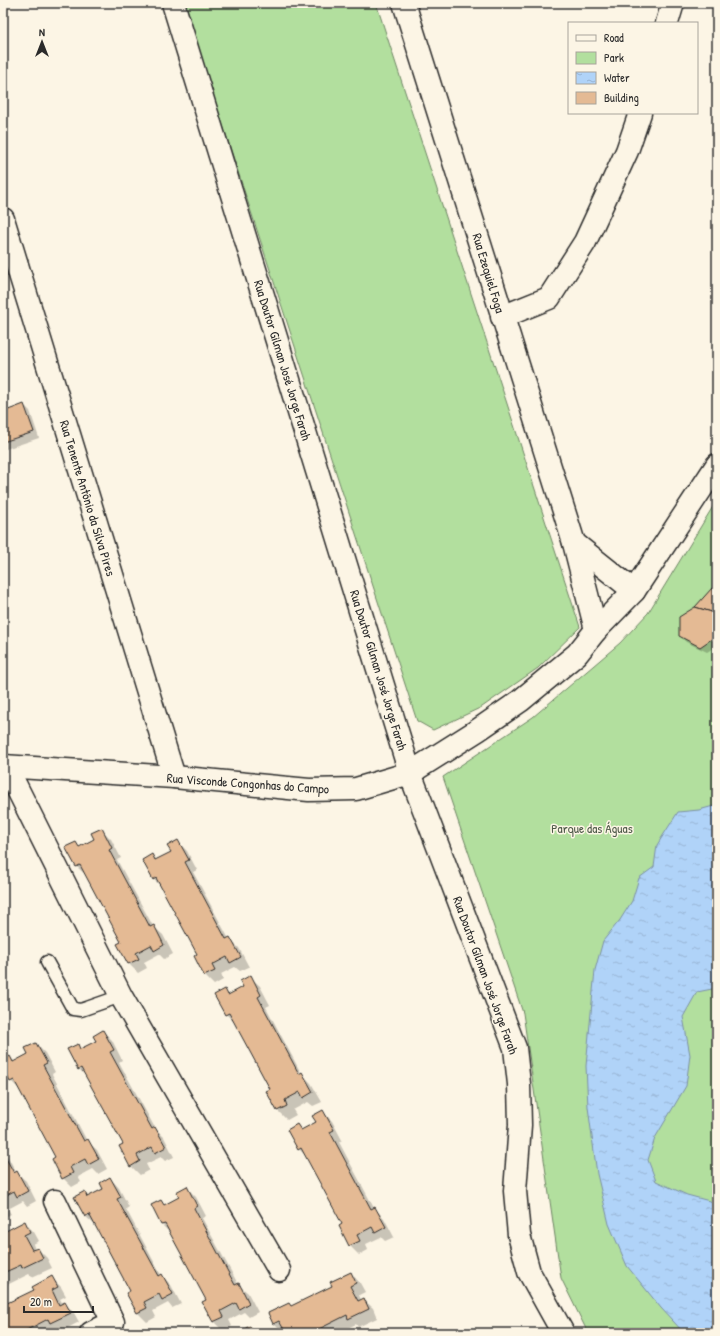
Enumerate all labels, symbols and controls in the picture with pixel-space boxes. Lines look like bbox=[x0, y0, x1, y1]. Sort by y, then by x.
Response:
north arrow bbox=[22, 22, 62, 62]
legend bbox=[568, 22, 698, 114]
text: N bbox=[39, 25, 45, 39]
text: Road bbox=[604, 29, 624, 46]
text: Park bbox=[604, 49, 624, 66]
text: Water bbox=[604, 69, 630, 86]
text: Building bbox=[604, 89, 639, 106]
street label: Rua Ezequiel Foga bbox=[468, 231, 510, 315]
street label: Rua Doutor Gilman José Jorge Farah bbox=[250, 278, 316, 443]
street label: Rua Tenente Antônio da Silva Pires bbox=[56, 418, 120, 578]
street label: Rua Doutor Gilman José Jorge Farah bbox=[346, 588, 412, 753]
street label: Rua Visconde Congonhas do Campo bbox=[166, 768, 330, 798]
park label: Parque das Águas bbox=[551, 819, 633, 837]
street label: Rua Doutor Gilman José Jorge Farah bbox=[449, 894, 523, 1057]
scale bar bbox=[24, 1288, 93, 1314]
text: 20 m bbox=[30, 1293, 52, 1310]

